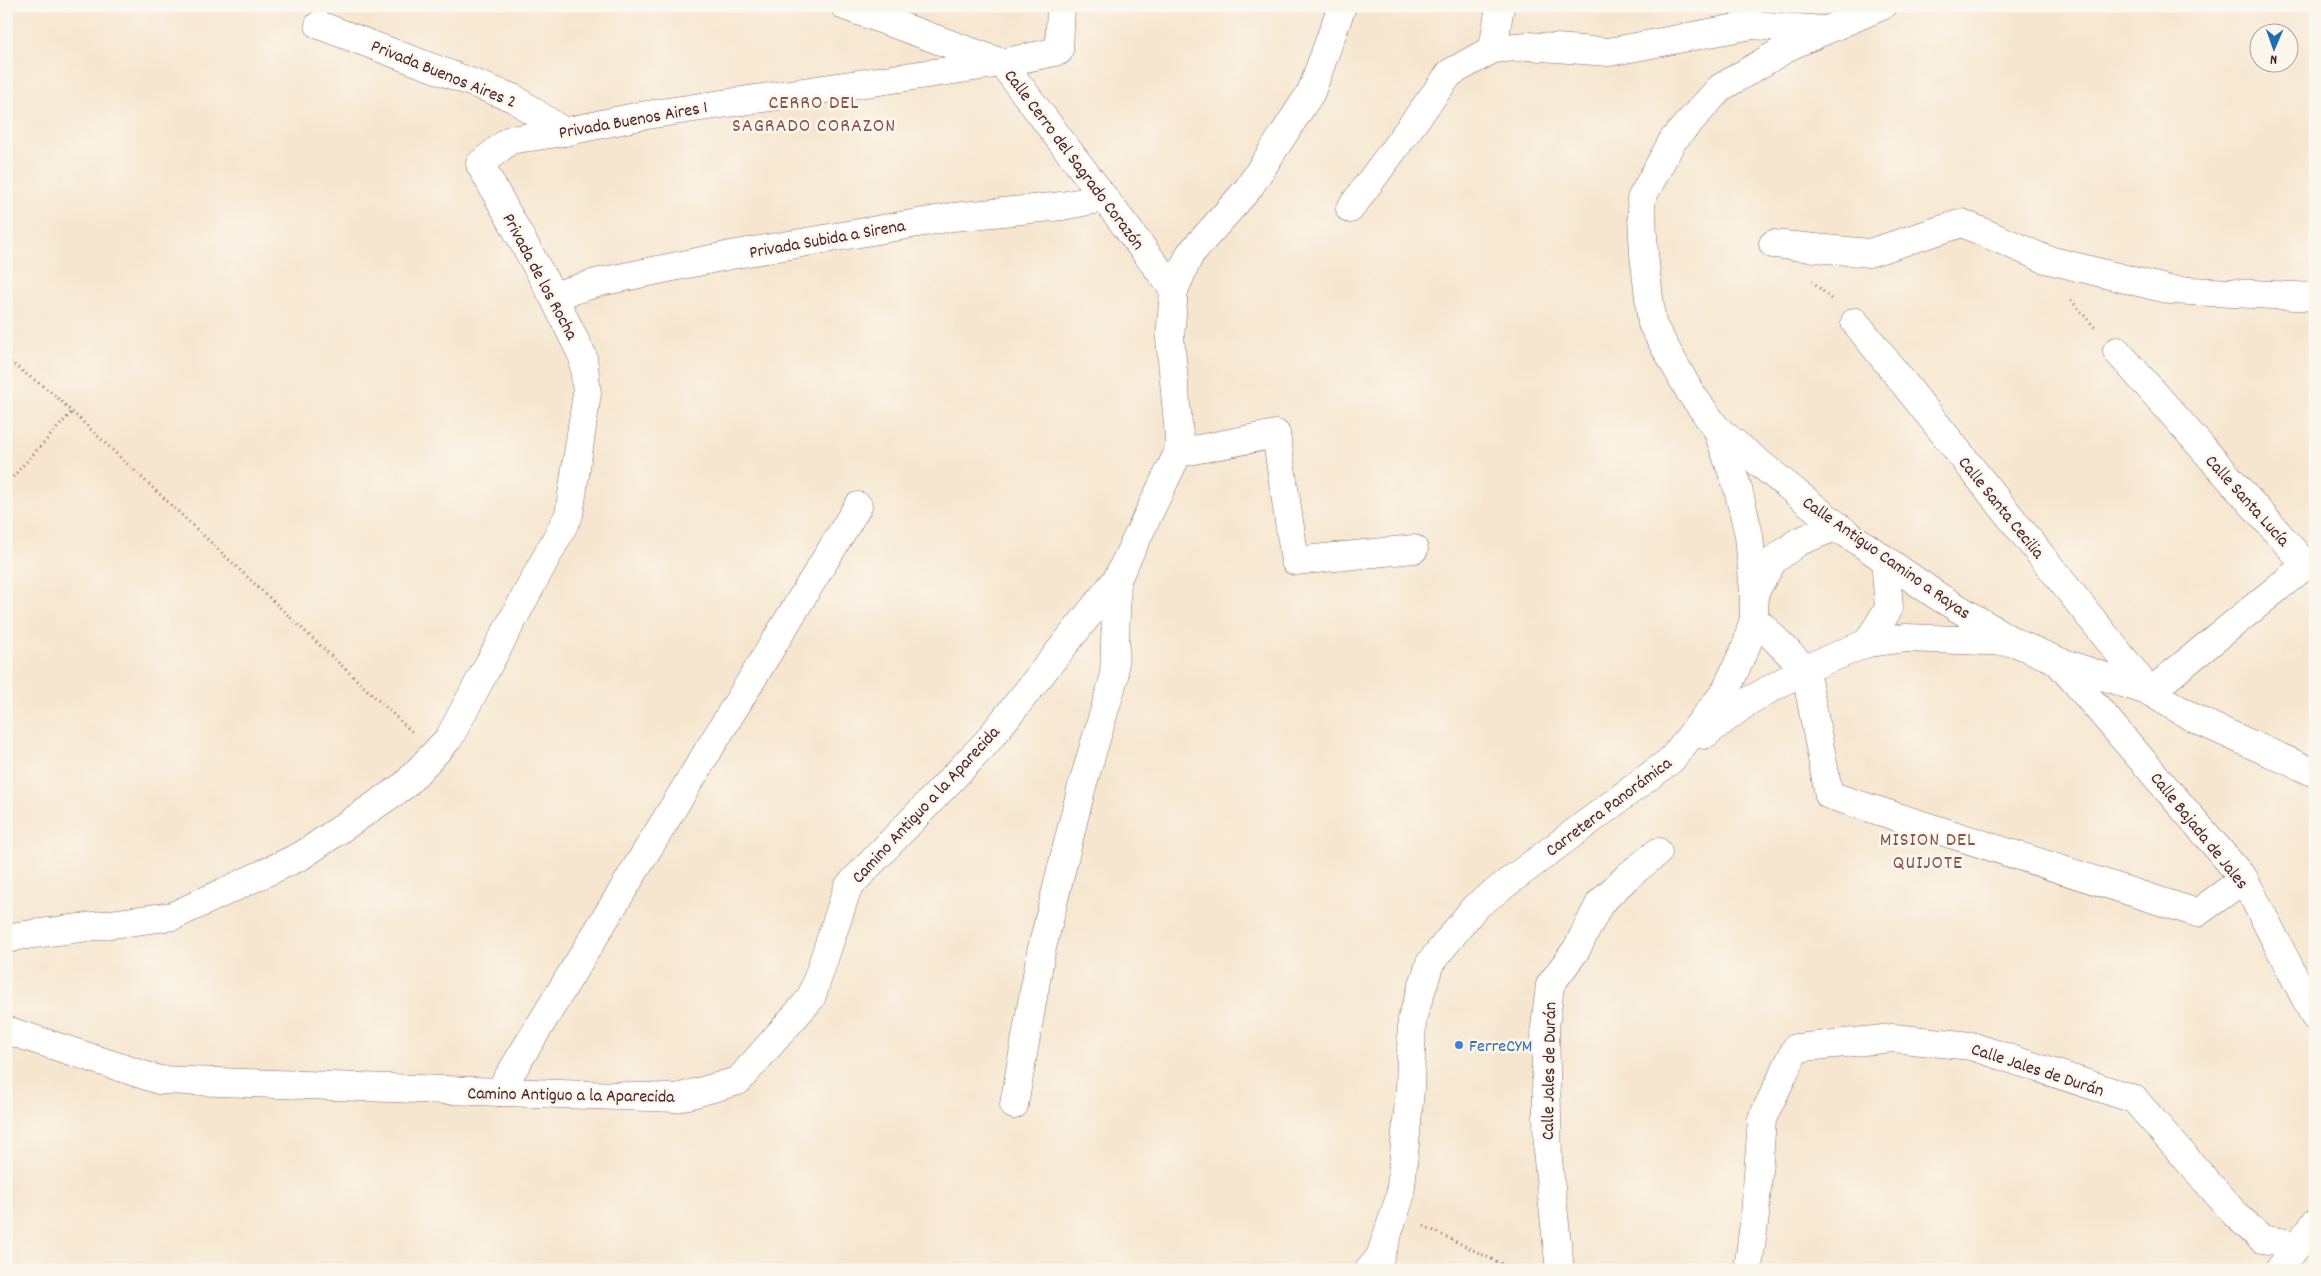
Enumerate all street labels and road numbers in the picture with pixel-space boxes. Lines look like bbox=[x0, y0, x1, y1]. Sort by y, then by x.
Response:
street label: Privada Buenos Aires 2 bbox=[367, 35, 519, 116]
street label: Calle Cerro del Sagrado Corazón bbox=[997, 65, 1149, 256]
street label: Privada Buenos Aires 1 bbox=[557, 96, 710, 147]
street label: Privada de los Rocha bbox=[495, 209, 583, 345]
street label: Privada Subida a Sirena bbox=[747, 214, 908, 266]
street label: Calle Santa Lucía bbox=[2198, 450, 2295, 554]
street label: Calle Santa Cecilia bbox=[1951, 452, 2050, 566]
street label: Calle Antiguo Camino a Rayas bbox=[1796, 491, 1975, 627]
street label: Camino Antiguo a la Aparecida bbox=[847, 721, 1007, 890]
street label: Carretera Panorámica bbox=[1541, 752, 1678, 864]
street label: Calle Bajada de Jales bbox=[2143, 768, 2253, 896]
street label: Calle Jales de Durán bbox=[1537, 1002, 1564, 1140]
street label: Calle Jales de Durán bbox=[1968, 1038, 2107, 1105]
street label: Camino Antiguo a la Aparecida bbox=[467, 1082, 675, 1111]

